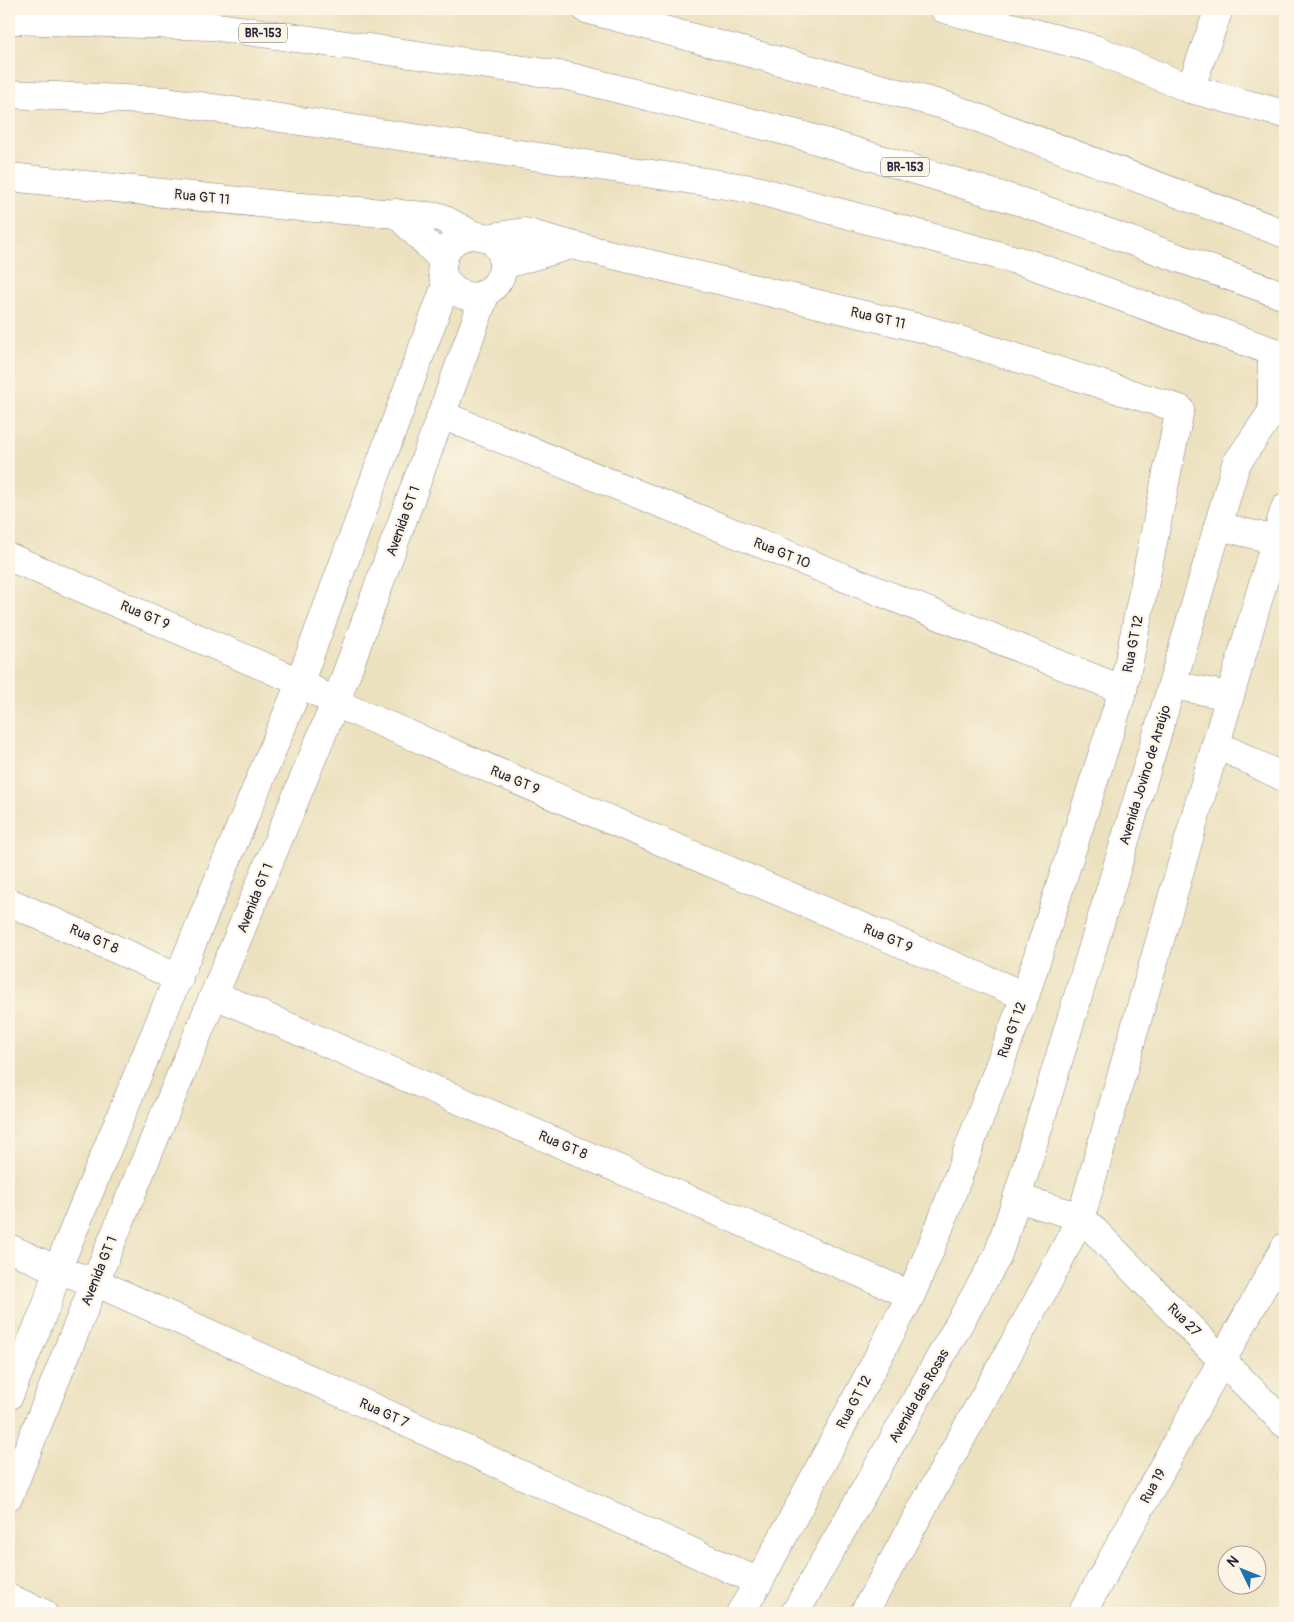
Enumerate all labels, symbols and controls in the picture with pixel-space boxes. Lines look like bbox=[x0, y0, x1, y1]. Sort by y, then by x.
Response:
road number: BR-153 bbox=[239, 23, 287, 42]
road number: BR-153 bbox=[881, 158, 929, 176]
street label: Rua GT 11 bbox=[173, 186, 231, 208]
street label: Rua GT 11 bbox=[849, 303, 907, 333]
street label: Avenida GT 1 bbox=[382, 484, 424, 558]
street label: Rua GT 10 bbox=[751, 534, 813, 572]
street label: Rua GT 9 bbox=[118, 597, 172, 633]
street label: Rua GT 12 bbox=[1119, 614, 1147, 674]
street label: Avenida Jovino de Araújo bbox=[1116, 703, 1174, 847]
street label: Rua GT 9 bbox=[488, 762, 542, 798]
street label: Avenida GT 1 bbox=[233, 861, 277, 935]
street label: Rua GT 9 bbox=[861, 920, 915, 956]
street label: Rua GT 8 bbox=[67, 921, 121, 957]
street label: Rua GT 12 bbox=[994, 1000, 1030, 1060]
street label: Rua GT 8 bbox=[536, 1127, 590, 1163]
street label: Avenida GT 1 bbox=[77, 1234, 121, 1308]
street label: Rua 27 bbox=[1164, 1300, 1205, 1341]
street label: Avenida das Rosas bbox=[885, 1346, 953, 1446]
street label: Rua GT 12 bbox=[833, 1372, 875, 1432]
street label: Rua GT 7 bbox=[357, 1395, 412, 1432]
street label: Rua 19 bbox=[1137, 1466, 1169, 1506]
north arrow bbox=[1216, 1544, 1266, 1594]
text: N bbox=[1223, 1552, 1242, 1571]

